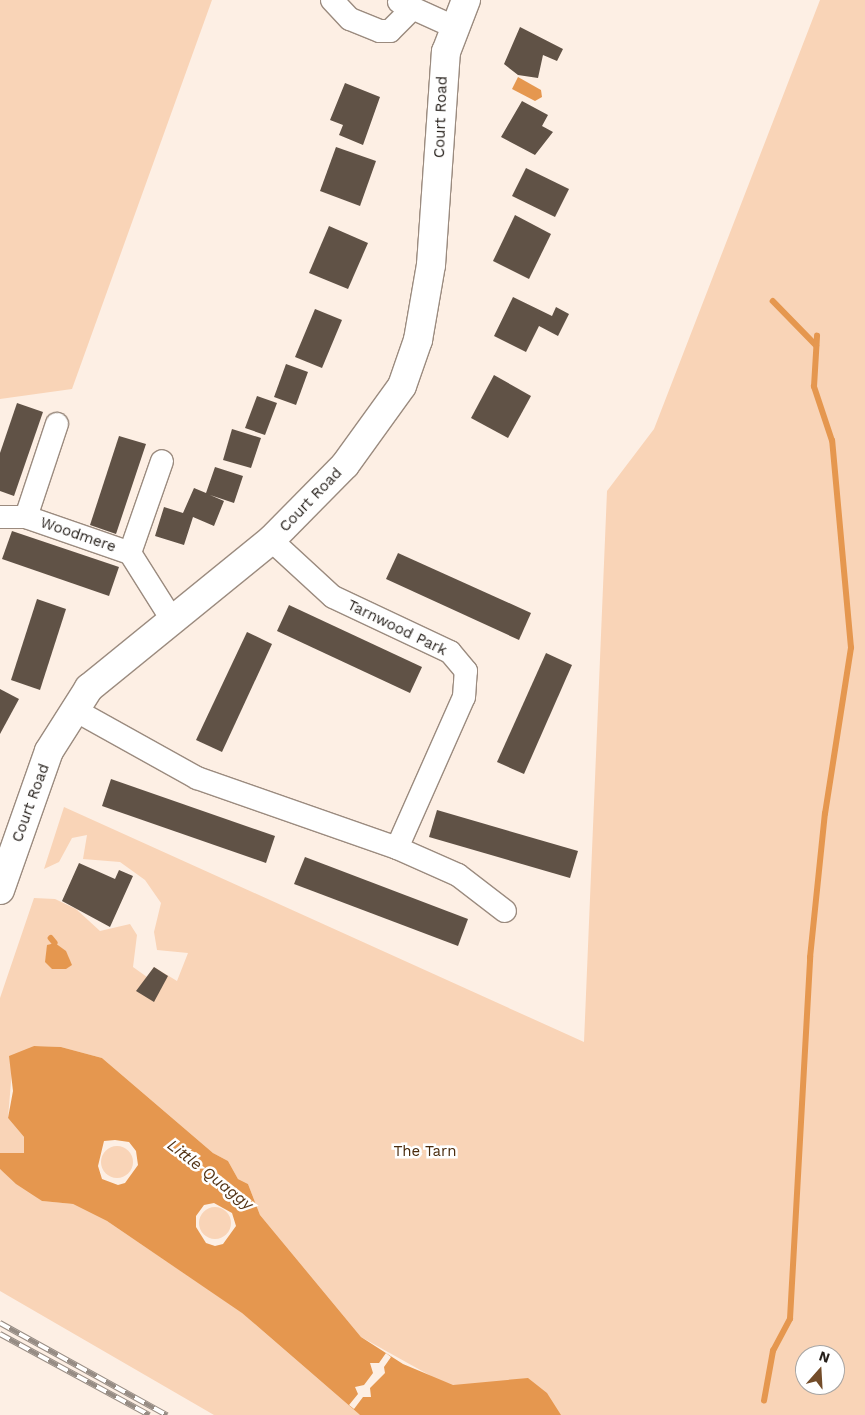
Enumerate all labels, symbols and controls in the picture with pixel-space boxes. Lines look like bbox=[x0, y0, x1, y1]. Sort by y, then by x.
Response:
street label: Court Road bbox=[431, 76, 451, 158]
street label: Court Road bbox=[276, 464, 346, 536]
street label: Woodmere bbox=[38, 514, 118, 556]
street label: Tarnwood Park bbox=[344, 596, 450, 660]
street label: Court Road bbox=[8, 761, 54, 845]
water label: Little Quaggy bbox=[163, 1136, 257, 1214]
park label: The Tarn bbox=[393, 1143, 457, 1161]
north arrow bbox=[795, 1345, 845, 1395]
text: N bbox=[817, 1348, 832, 1366]

